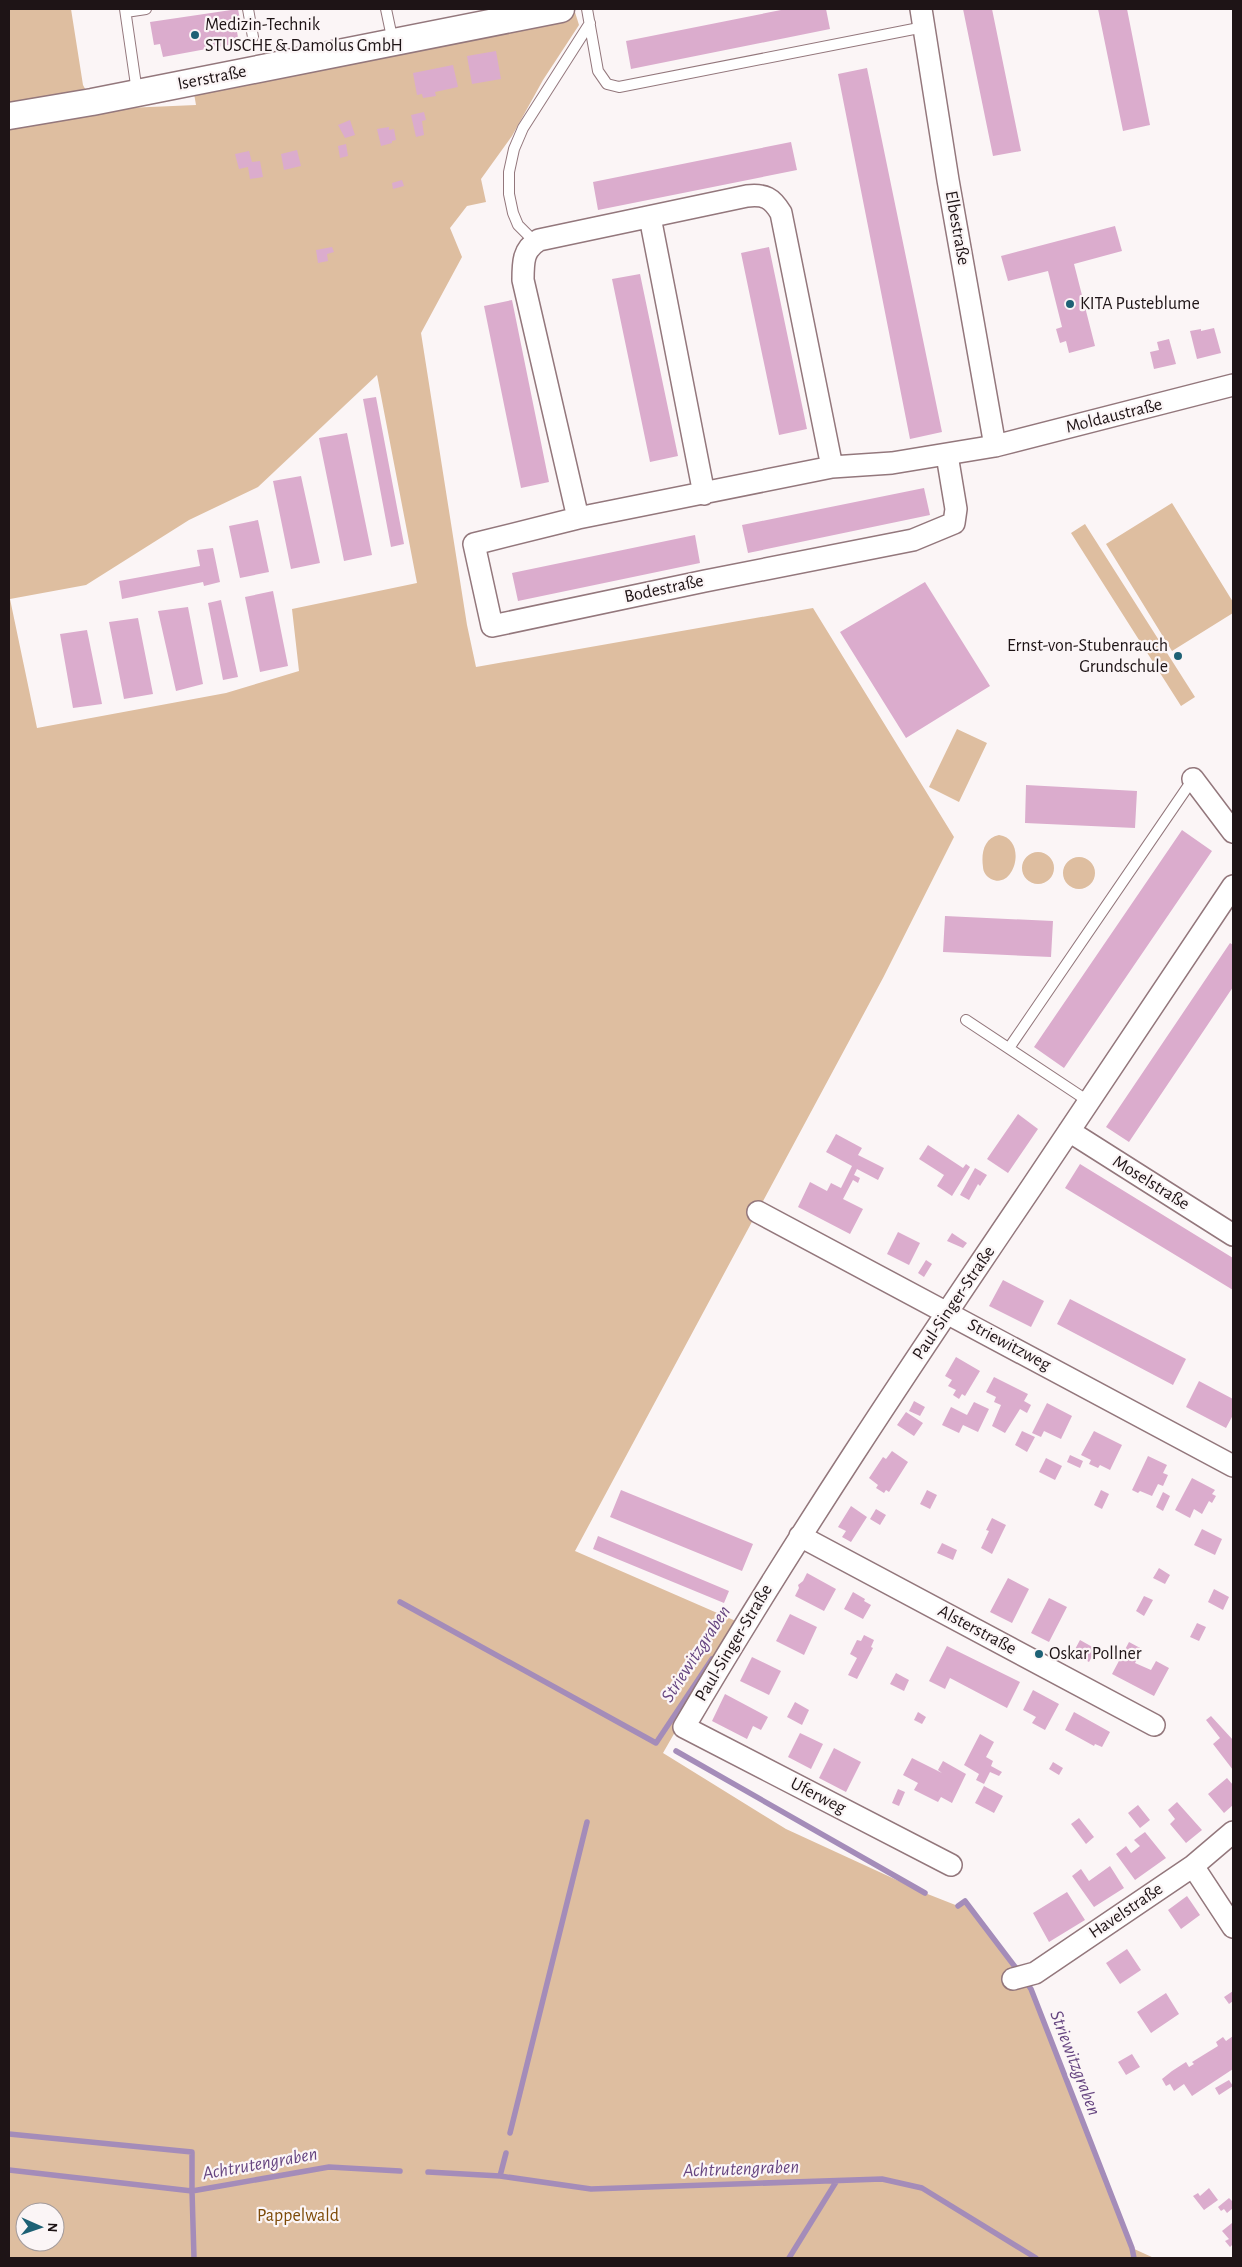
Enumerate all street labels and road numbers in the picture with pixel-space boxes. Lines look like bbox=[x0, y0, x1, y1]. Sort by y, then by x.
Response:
street label: Iserstraße bbox=[176, 63, 248, 93]
street label: Elbestraße bbox=[942, 189, 972, 267]
street label: Moldaustraße bbox=[1064, 395, 1164, 437]
street label: Bodestraße bbox=[623, 572, 705, 606]
street label: Moselstraße bbox=[1109, 1152, 1193, 1214]
street label: Paul-Singer-Straße bbox=[909, 1243, 999, 1363]
street label: Striewitzweg bbox=[965, 1316, 1054, 1374]
street label: Paul-Singer-Straße bbox=[692, 1581, 776, 1705]
street label: Alsterstraße bbox=[935, 1602, 1019, 1658]
street label: Uferweg bbox=[787, 1774, 849, 1818]
street label: Havelstraße bbox=[1086, 1880, 1166, 1942]

